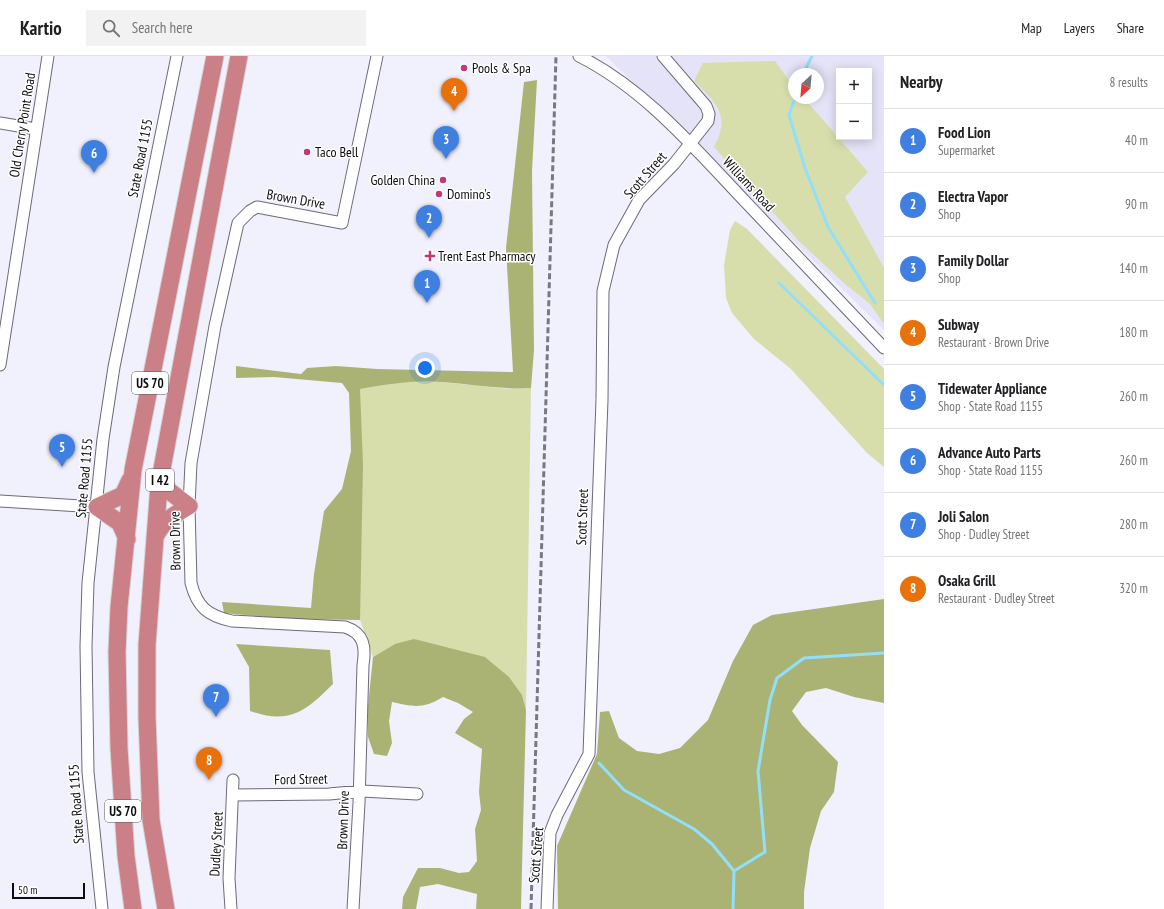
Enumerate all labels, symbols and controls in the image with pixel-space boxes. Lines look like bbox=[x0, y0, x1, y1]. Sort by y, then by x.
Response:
search box bbox=[86, 10, 366, 46]
text: Kartio bbox=[20, 16, 62, 40]
icon: search bbox=[100, 17, 122, 39]
text: Search here bbox=[132, 18, 193, 37]
text: Map bbox=[1021, 19, 1042, 37]
text: Layers bbox=[1064, 19, 1095, 37]
text: Share bbox=[1117, 19, 1144, 37]
place label: Pools & Spa bbox=[472, 59, 531, 77]
marker: Pools & Spa bbox=[459, 63, 469, 73]
north arrow bbox=[788, 68, 824, 104]
map controls bbox=[836, 68, 872, 140]
button: + bbox=[836, 68, 872, 104]
street label: Old Cherry Point Road bbox=[5, 71, 39, 179]
text: Nearby bbox=[900, 71, 943, 93]
text: 8 results bbox=[1109, 74, 1148, 91]
pin: 4 bbox=[441, 78, 467, 111]
button: − bbox=[836, 104, 872, 140]
street label: State Road 1155 bbox=[124, 117, 156, 199]
text: Food Lion bbox=[938, 123, 991, 142]
pin: 3 bbox=[433, 126, 459, 159]
text: 1 bbox=[910, 132, 916, 149]
text: 40 m bbox=[1125, 132, 1148, 149]
pin: 6 bbox=[81, 140, 107, 173]
text: Supermarket bbox=[938, 142, 995, 159]
place label: Taco Bell bbox=[315, 143, 359, 161]
marker: Taco Bell bbox=[302, 147, 312, 157]
street label: Scott Street bbox=[620, 148, 670, 202]
street label: Williams Road bbox=[719, 153, 779, 215]
place label: Golden China bbox=[370, 171, 435, 189]
marker: Golden China bbox=[438, 175, 448, 185]
street label: Brown Drive bbox=[265, 185, 327, 213]
place label: Domino's bbox=[447, 185, 491, 203]
text: Electra Vapor bbox=[938, 187, 1008, 206]
marker: Domino's bbox=[434, 189, 444, 199]
text: 2 bbox=[910, 196, 916, 213]
text: 90 m bbox=[1125, 196, 1148, 213]
pin: 2 bbox=[416, 205, 442, 238]
text: Shop bbox=[938, 206, 961, 223]
place label: Trent East Pharmacy bbox=[438, 247, 536, 265]
marker: Trent East Pharmacy bbox=[425, 251, 435, 261]
text: Family Dollar bbox=[938, 251, 1009, 270]
text: 3 bbox=[910, 260, 916, 277]
text: 140 m bbox=[1119, 260, 1148, 277]
pin: 1 bbox=[414, 270, 440, 303]
text: Shop bbox=[938, 270, 961, 287]
text: Subway bbox=[938, 315, 979, 334]
text: 4 bbox=[910, 324, 916, 341]
text: 180 m bbox=[1119, 324, 1148, 341]
text: Restaurant · Brown Drive bbox=[938, 334, 1049, 351]
your location bbox=[415, 358, 435, 378]
road number: US 70 bbox=[132, 372, 168, 394]
text: Tidewater Appliance bbox=[938, 379, 1047, 398]
text: 5 bbox=[910, 388, 916, 405]
text: 260 m bbox=[1119, 388, 1148, 405]
text: Shop · State Road 1155 bbox=[938, 398, 1043, 415]
pin: 5 bbox=[49, 434, 75, 467]
street label: State Road 1155 bbox=[72, 437, 96, 519]
text: Advance Auto Parts bbox=[938, 443, 1041, 462]
text: 6 bbox=[910, 452, 916, 469]
text: 260 m bbox=[1119, 452, 1148, 469]
text: Shop · State Road 1155 bbox=[938, 462, 1043, 479]
road number: I 42 bbox=[146, 469, 174, 491]
street label: Scott Street bbox=[572, 488, 592, 546]
text: Joli Salon bbox=[938, 507, 989, 526]
street label: Brown Drive bbox=[165, 511, 185, 571]
text: 7 bbox=[910, 516, 916, 533]
text: 280 m bbox=[1119, 516, 1148, 533]
text: Shop · Dudley Street bbox=[938, 526, 1029, 543]
text: Osaka Grill bbox=[938, 571, 996, 590]
text: 8 bbox=[910, 580, 916, 597]
text: 320 m bbox=[1119, 580, 1148, 597]
text: Restaurant · Dudley Street bbox=[938, 590, 1055, 607]
pin: 7 bbox=[203, 684, 229, 717]
pin: 8 bbox=[196, 747, 222, 780]
street label: State Road 1155 bbox=[64, 763, 88, 845]
street label: Ford Street bbox=[274, 770, 328, 788]
street label: Brown Drive bbox=[333, 790, 353, 850]
road number: US 70 bbox=[105, 800, 141, 822]
street label: Dudley Street bbox=[205, 811, 227, 877]
street label: Scott Street bbox=[525, 826, 547, 884]
scale bar bbox=[12, 881, 85, 900]
text: 50 m bbox=[18, 883, 37, 897]

